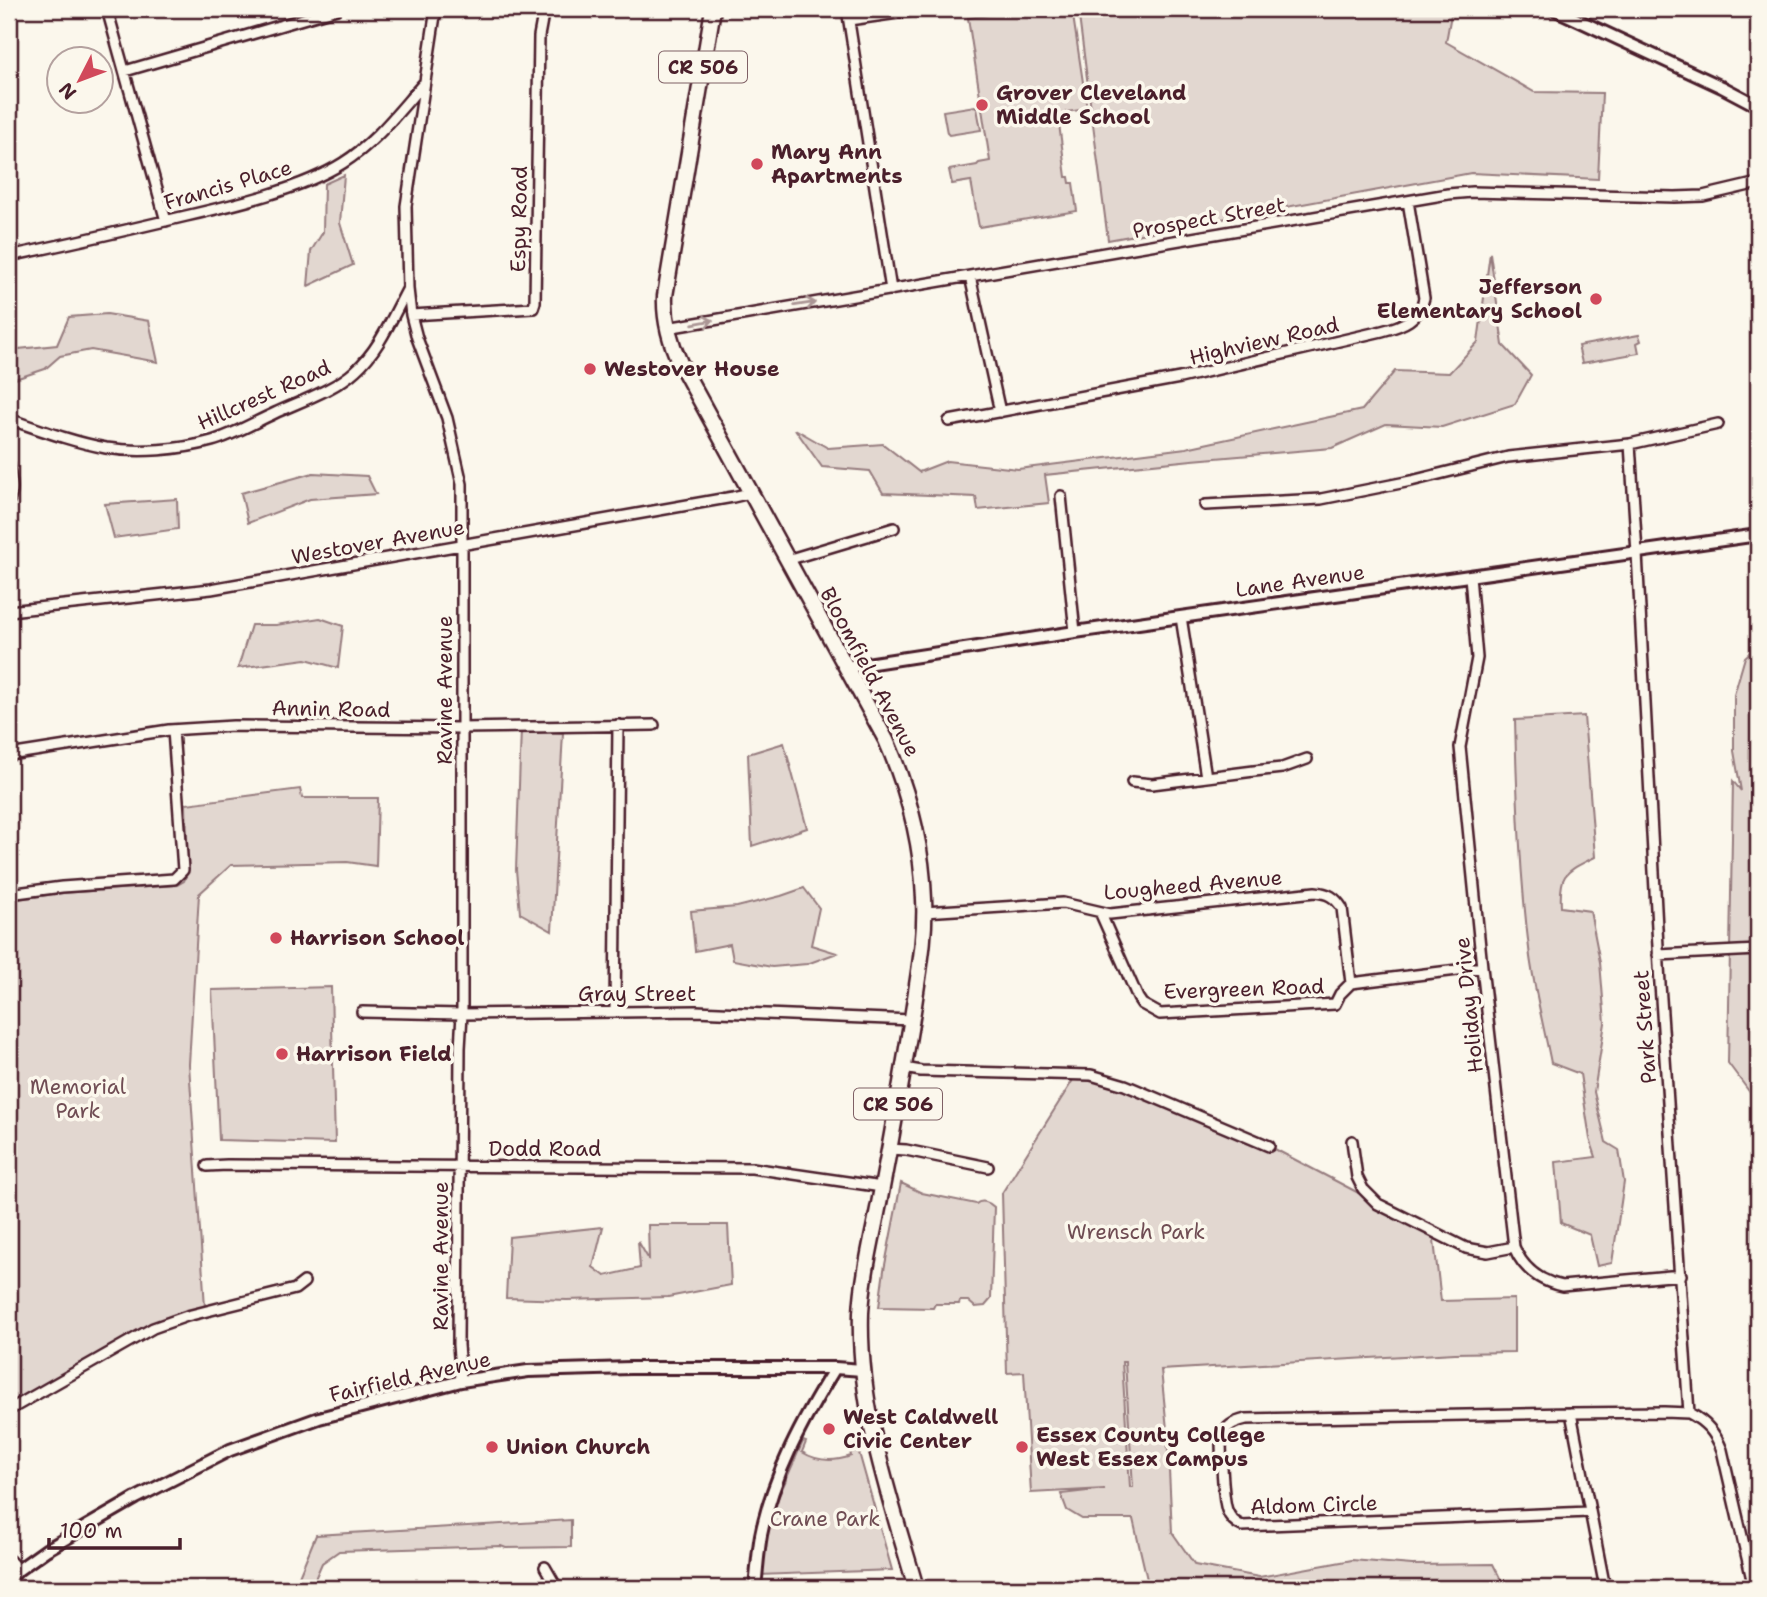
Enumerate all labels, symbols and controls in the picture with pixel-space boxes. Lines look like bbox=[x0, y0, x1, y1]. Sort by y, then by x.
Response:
north arrow bbox=[46, 46, 116, 116]
road number: CR 506 bbox=[659, 52, 747, 82]
text: N bbox=[53, 77, 82, 105]
place label: Grover Cleveland Middle School bbox=[996, 79, 1187, 131]
marker: Grover Cleveland Middle School bbox=[974, 97, 990, 113]
place label: Mary Ann Apartments bbox=[771, 138, 902, 190]
street label: Francis Place bbox=[161, 153, 295, 217]
marker: Mary Ann Apartments bbox=[749, 156, 765, 172]
street label: Espy Road bbox=[504, 165, 534, 273]
street label: Prospect Street bbox=[1130, 191, 1288, 245]
place label: Jefferson Elementary School bbox=[1377, 273, 1582, 325]
marker: Jefferson Elementary School bbox=[1588, 291, 1604, 307]
one-way arrow bbox=[793, 297, 816, 310]
street label: Highview Road bbox=[1186, 310, 1342, 372]
one-way arrow bbox=[691, 314, 714, 328]
street label: Hillcrest Road bbox=[193, 353, 335, 437]
place label: Westover House bbox=[604, 355, 780, 383]
marker: Westover House bbox=[582, 361, 598, 377]
street label: Westover Avenue bbox=[289, 513, 467, 571]
street label: Lane Avenue bbox=[1234, 558, 1366, 604]
street label: Bloomfield Avenue bbox=[813, 582, 927, 762]
street label: Ravine Avenue bbox=[431, 615, 459, 765]
street label: Annin Road bbox=[271, 694, 391, 724]
street label: Lougheed Avenue bbox=[1102, 863, 1284, 907]
place label: Harrison School bbox=[290, 924, 465, 952]
marker: Harrison School bbox=[268, 930, 284, 946]
street label: Holiday Drive bbox=[1448, 936, 1490, 1074]
street label: Park Street bbox=[1627, 969, 1663, 1085]
street label: Evergreen Road bbox=[1163, 972, 1325, 1006]
street label: Gray Street bbox=[578, 980, 696, 1008]
place label: Harrison Field bbox=[296, 1040, 452, 1068]
marker: Harrison Field bbox=[274, 1046, 290, 1062]
park label: Memorial Park bbox=[30, 1073, 127, 1125]
road number: CR 506 bbox=[854, 1088, 942, 1120]
street label: Dodd Road bbox=[489, 1135, 601, 1163]
street label: Ravine Avenue bbox=[427, 1181, 455, 1331]
park label: Wrensch Park bbox=[1067, 1218, 1205, 1246]
street label: Fairfield Avenue bbox=[327, 1345, 493, 1409]
place label: West Caldwell Civic Center bbox=[843, 1403, 998, 1455]
marker: West Caldwell Civic Center bbox=[821, 1421, 837, 1437]
place label: Essex County College West Essex Campus bbox=[1036, 1421, 1266, 1473]
place label: Union Church bbox=[506, 1433, 650, 1461]
marker: Union Church bbox=[484, 1439, 500, 1455]
marker: Essex County College West Essex Campus bbox=[1014, 1439, 1030, 1455]
street label: Aldom Circle bbox=[1250, 1489, 1378, 1521]
park label: Crane Park bbox=[770, 1505, 880, 1533]
scale bar bbox=[49, 1506, 180, 1550]
text: 100 m bbox=[60, 1517, 123, 1545]

